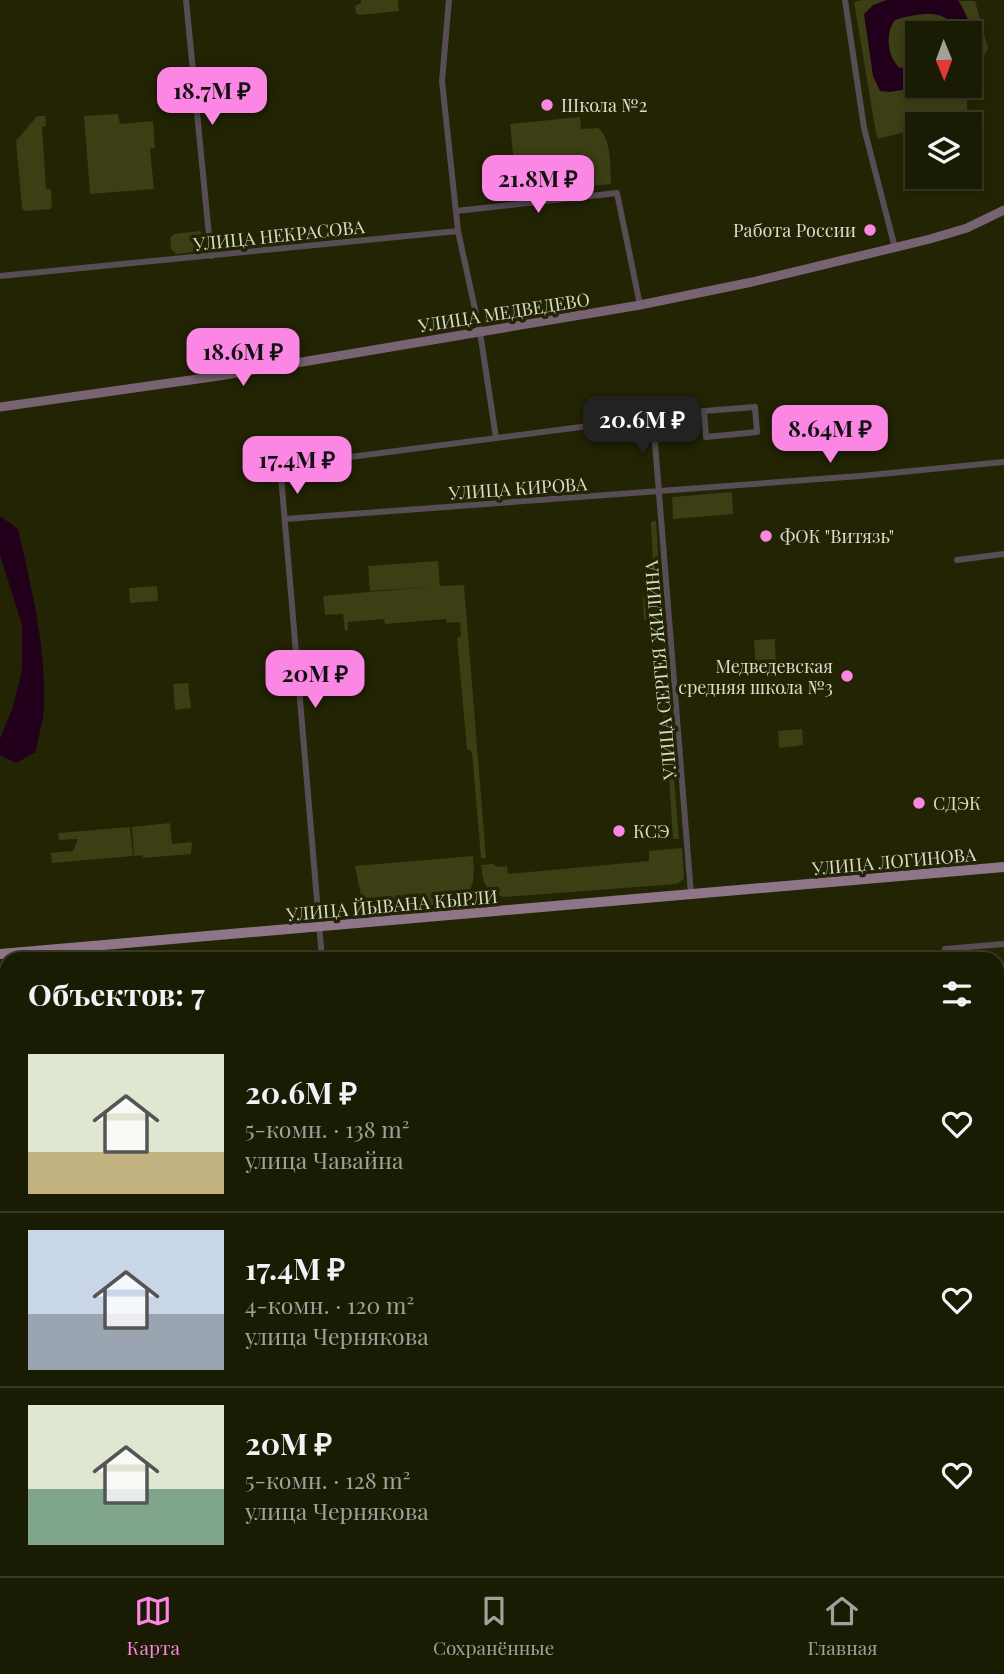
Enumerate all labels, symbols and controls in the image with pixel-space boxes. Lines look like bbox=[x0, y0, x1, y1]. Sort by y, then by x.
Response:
north arrow bbox=[905, 21, 982, 98]
map controls bbox=[905, 21, 982, 189]
pin: 18.7M ₽ bbox=[147, 68, 277, 127]
text: 18.7M ₽ bbox=[173, 74, 251, 105]
place label: Школа №2 bbox=[561, 93, 647, 117]
marker: Школа №2 bbox=[539, 97, 555, 113]
button: layers bbox=[905, 112, 982, 189]
pin: 21.8M ₽ bbox=[473, 156, 603, 215]
text: 21.8M ₽ bbox=[498, 162, 578, 193]
street label: УЛИЦА НЕКРАСОВА bbox=[191, 214, 366, 256]
place label: Работа России bbox=[733, 218, 856, 242]
marker: Работа России bbox=[862, 222, 878, 238]
street label: УЛИЦА МЕДВЕДЕВО bbox=[416, 287, 591, 338]
pin: 18.6M ₽ bbox=[178, 328, 308, 388]
text: 18.6M ₽ bbox=[203, 335, 283, 366]
pin: 20.6M ₽ bbox=[577, 396, 707, 456]
text: 20.6M ₽ bbox=[599, 403, 685, 434]
pin: 8.64M ₽ bbox=[765, 406, 895, 465]
text: 8.64M ₽ bbox=[788, 412, 872, 443]
pin: 17.4M ₽ bbox=[232, 436, 362, 496]
text: 17.4M ₽ bbox=[259, 443, 335, 474]
street label: УЛИЦА КИРОВА bbox=[447, 471, 589, 505]
place label: ФОК "Витязь" bbox=[780, 524, 894, 548]
marker: ФОК "Витязь" bbox=[758, 528, 774, 544]
street label: УЛИЦА СЕРГЕЯ ЖИЛИНА bbox=[638, 559, 682, 782]
pin: 20M ₽ bbox=[266, 650, 364, 710]
place label: Медведевская средняя школа №3 bbox=[678, 654, 833, 699]
text: 20M ₽ bbox=[282, 657, 348, 688]
marker: Медведевская средняя школа №3 bbox=[839, 668, 855, 684]
place label: СДЭК bbox=[933, 791, 981, 815]
marker: СДЭК bbox=[911, 795, 927, 811]
place label: КСЭ bbox=[633, 819, 670, 843]
marker: КСЭ bbox=[611, 823, 627, 839]
street label: УЛИЦА ЛОГИНОВА bbox=[810, 842, 978, 880]
street label: УЛИЦА ЙЫВАНА КЫРЛИ bbox=[284, 884, 499, 926]
text: Объектов: 7 bbox=[28, 974, 205, 1014]
icon: filters bbox=[938, 975, 976, 1013]
text: 20.6M ₽ bbox=[245, 1072, 357, 1112]
icon: home bbox=[84, 1082, 168, 1166]
icon: heart bbox=[938, 1105, 976, 1143]
text: 5-комн. · 138 m² bbox=[245, 1113, 410, 1144]
text: улица Чавайна bbox=[245, 1144, 404, 1175]
text: 17.4M ₽ bbox=[245, 1248, 345, 1288]
icon: home bbox=[84, 1258, 168, 1342]
icon: heart bbox=[938, 1281, 976, 1319]
text: 4-комн. · 120 m² bbox=[245, 1289, 414, 1320]
text: улица Чернякова bbox=[245, 1320, 429, 1351]
text: 20M ₽ bbox=[245, 1423, 332, 1463]
icon: home bbox=[84, 1433, 168, 1517]
icon: heart bbox=[938, 1456, 976, 1494]
text: 5-комн. · 128 m² bbox=[245, 1464, 411, 1495]
text: улица Чернякова bbox=[245, 1495, 429, 1526]
tab: Карта bbox=[127, 1592, 180, 1660]
tab: Сохранённые bbox=[433, 1592, 554, 1660]
tab: Главная bbox=[807, 1592, 877, 1660]

